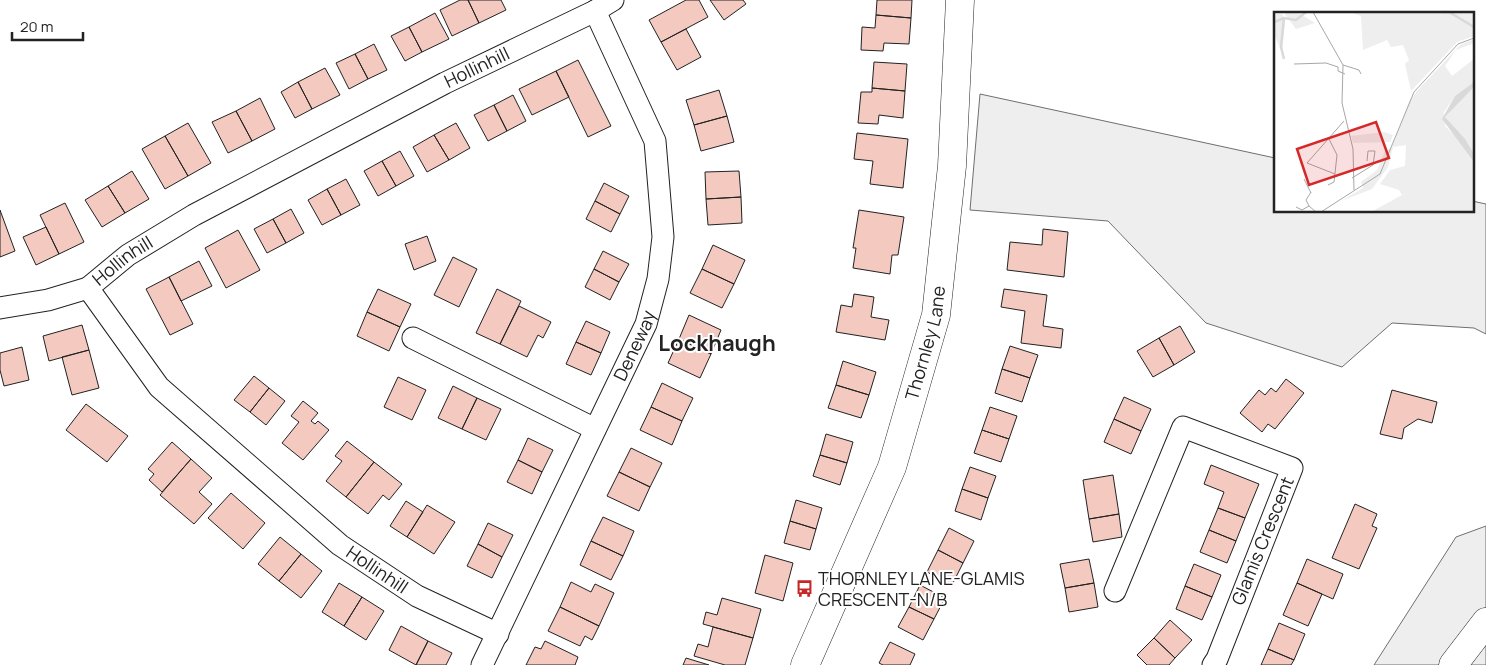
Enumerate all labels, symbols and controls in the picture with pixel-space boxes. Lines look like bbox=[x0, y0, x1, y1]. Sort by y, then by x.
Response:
scale bar bbox=[12, 10, 84, 42]
inset map bbox=[1274, 12, 1474, 212]
text: 20 m bbox=[20, 16, 53, 37]
street label: Hollinhill bbox=[440, 41, 513, 93]
street label: Hollinhill bbox=[87, 230, 157, 291]
street label: Thornley Lane bbox=[899, 285, 950, 403]
street label: Deneway bbox=[607, 307, 660, 385]
district label: Lockhaugh bbox=[658, 328, 776, 358]
street label: Glamis Crescent bbox=[1225, 473, 1299, 608]
street label: Hollinhill bbox=[342, 540, 413, 599]
place label: THORNLEY LANE-GLAMIS CRESCENT-N/B bbox=[818, 566, 1025, 611]
bus stop icon: THORNLEY LANE-GLAMIS CRESCENT-N/B bbox=[794, 579, 814, 599]

